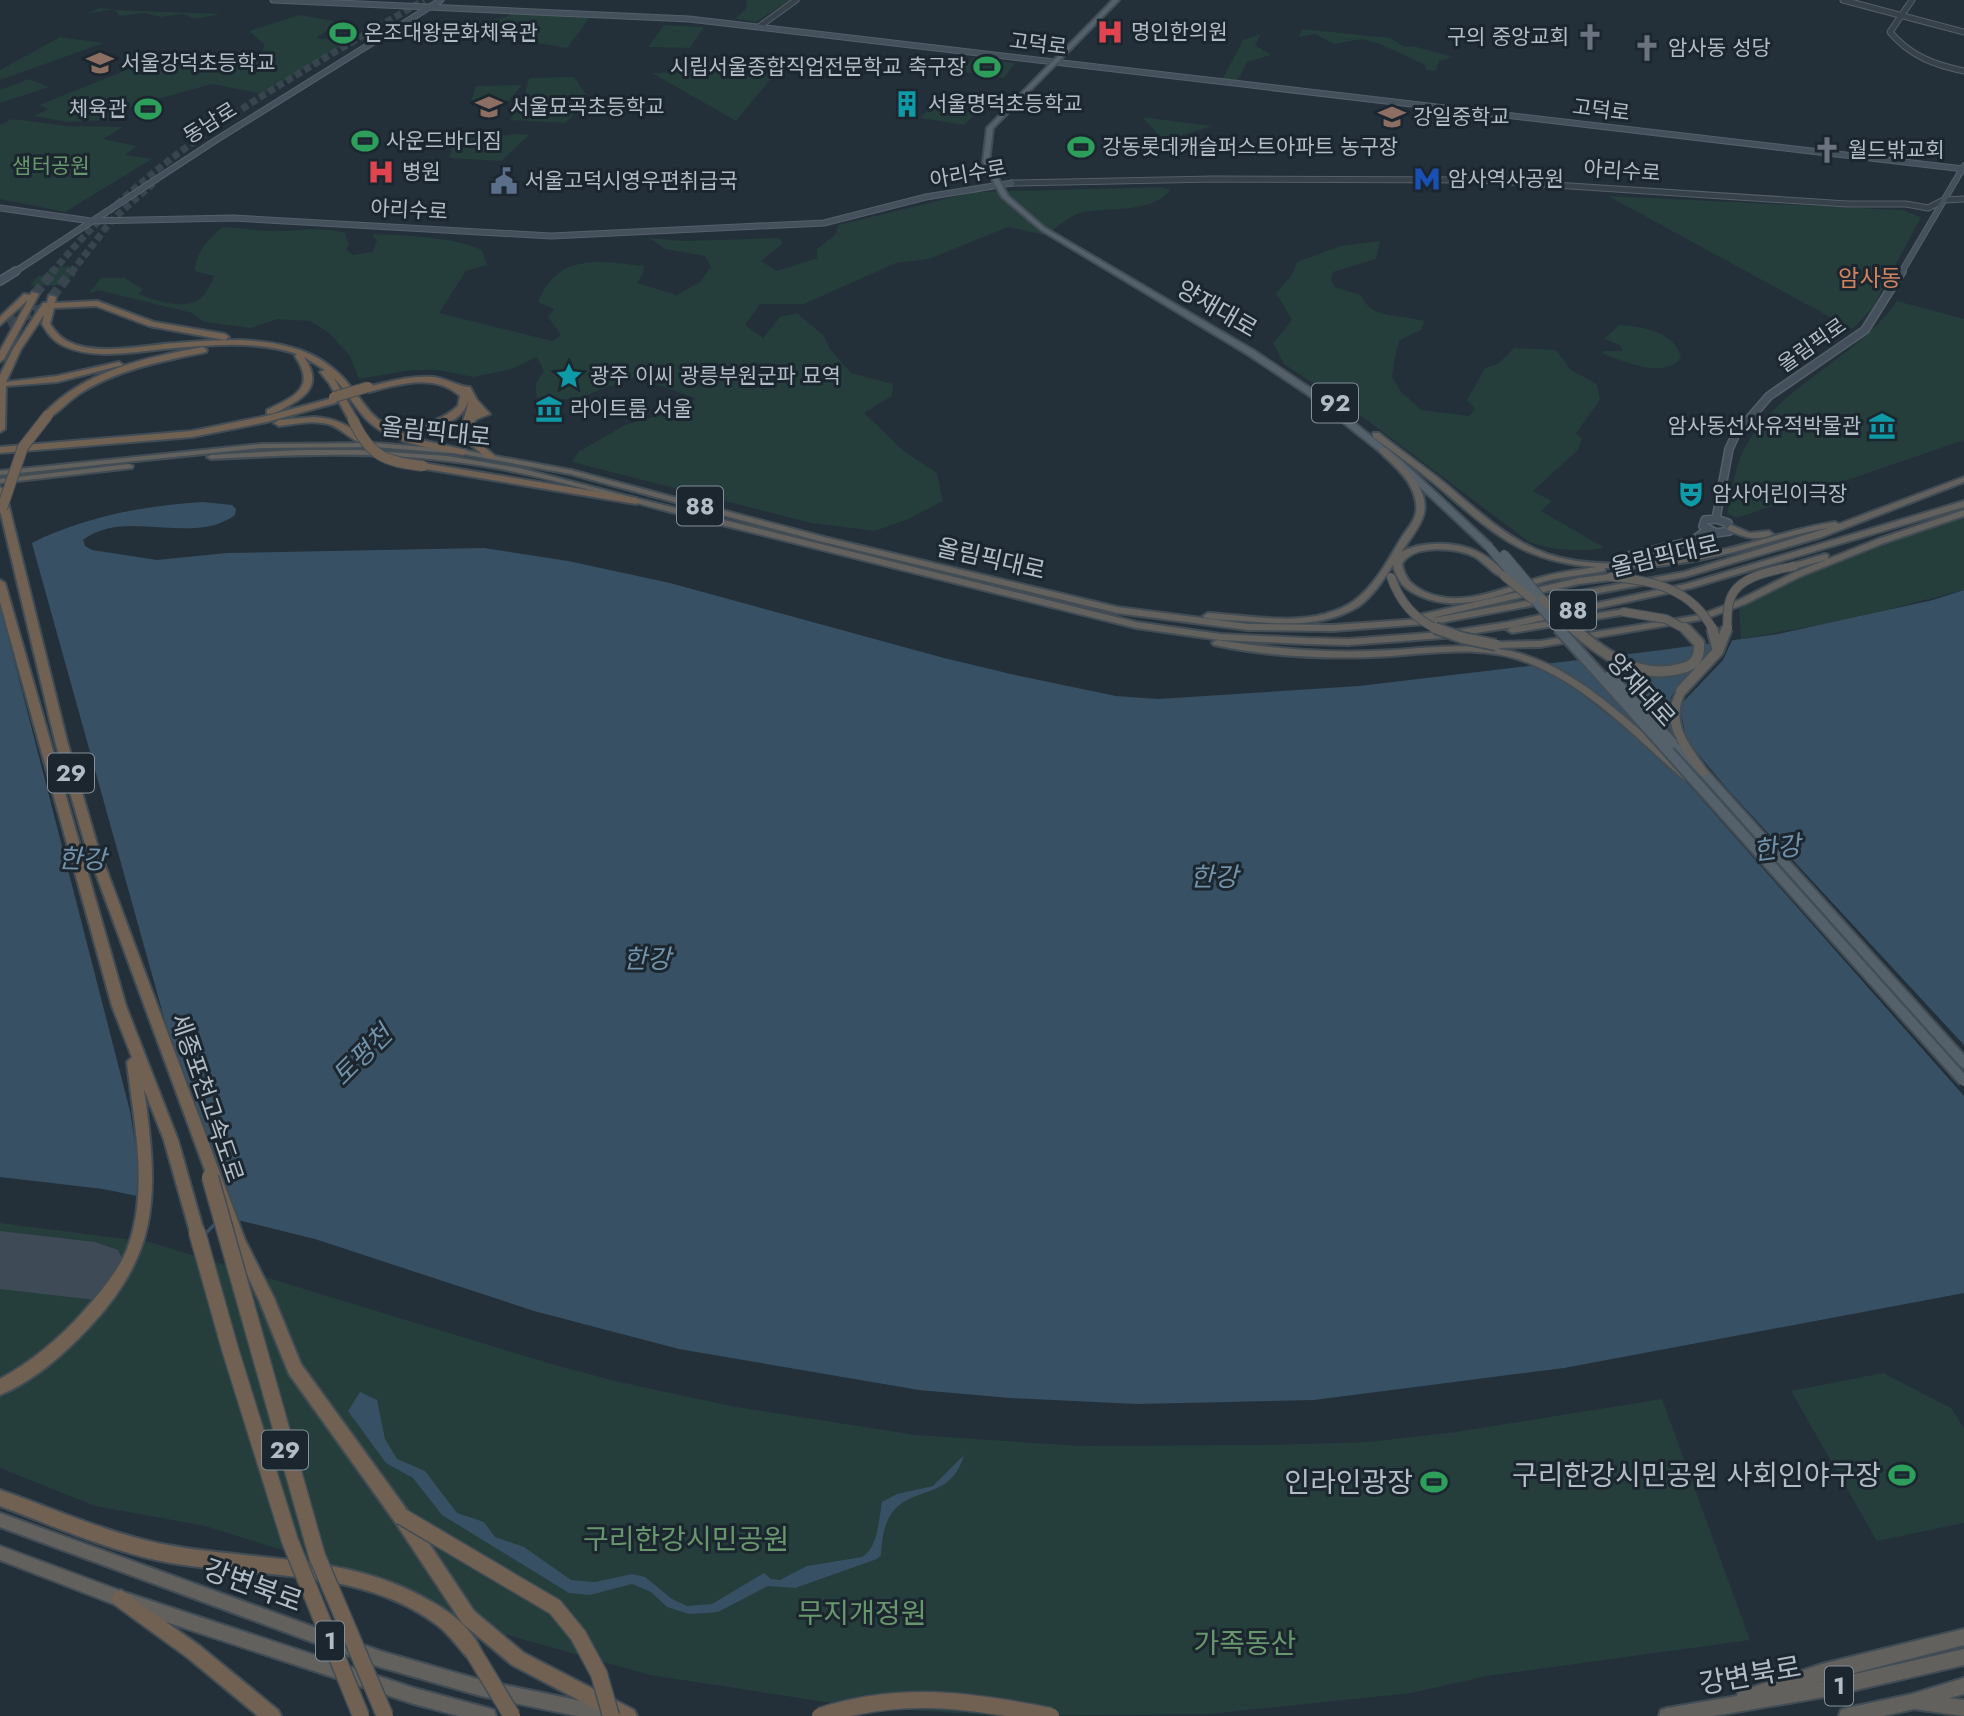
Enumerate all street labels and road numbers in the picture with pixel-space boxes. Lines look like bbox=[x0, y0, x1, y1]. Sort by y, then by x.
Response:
street label: 고덕로 bbox=[1007, 26, 1069, 62]
street label: 고덕로 bbox=[1570, 92, 1632, 128]
street label: 동남로 bbox=[177, 95, 243, 151]
street label: 아리수로 bbox=[927, 153, 1009, 195]
street label: 아리수로 bbox=[1582, 153, 1662, 189]
street label: 아리수로 bbox=[370, 193, 448, 227]
street label: 양재대로 bbox=[1170, 271, 1264, 346]
street label: 올림픽로 bbox=[1772, 311, 1852, 379]
road number: 92 bbox=[1312, 384, 1358, 422]
street label: 올림픽대로 bbox=[379, 408, 493, 455]
road number: 88 bbox=[677, 486, 723, 526]
street label: 올림픽대로 bbox=[1607, 526, 1723, 585]
street label: 올림픽대로 bbox=[933, 529, 1049, 588]
road number: 88 bbox=[1550, 590, 1596, 630]
street label: 양재대로 bbox=[1599, 645, 1684, 734]
road number: 29 bbox=[48, 754, 94, 792]
street label: 세종포천고속도로 bbox=[162, 1009, 253, 1187]
road number: 29 bbox=[262, 1430, 308, 1470]
street label: 강변북로 bbox=[197, 1549, 308, 1622]
road number: 1 bbox=[316, 1622, 344, 1660]
street label: 강변북로 bbox=[1696, 1646, 1804, 1705]
road number: 1 bbox=[1825, 1666, 1853, 1706]

